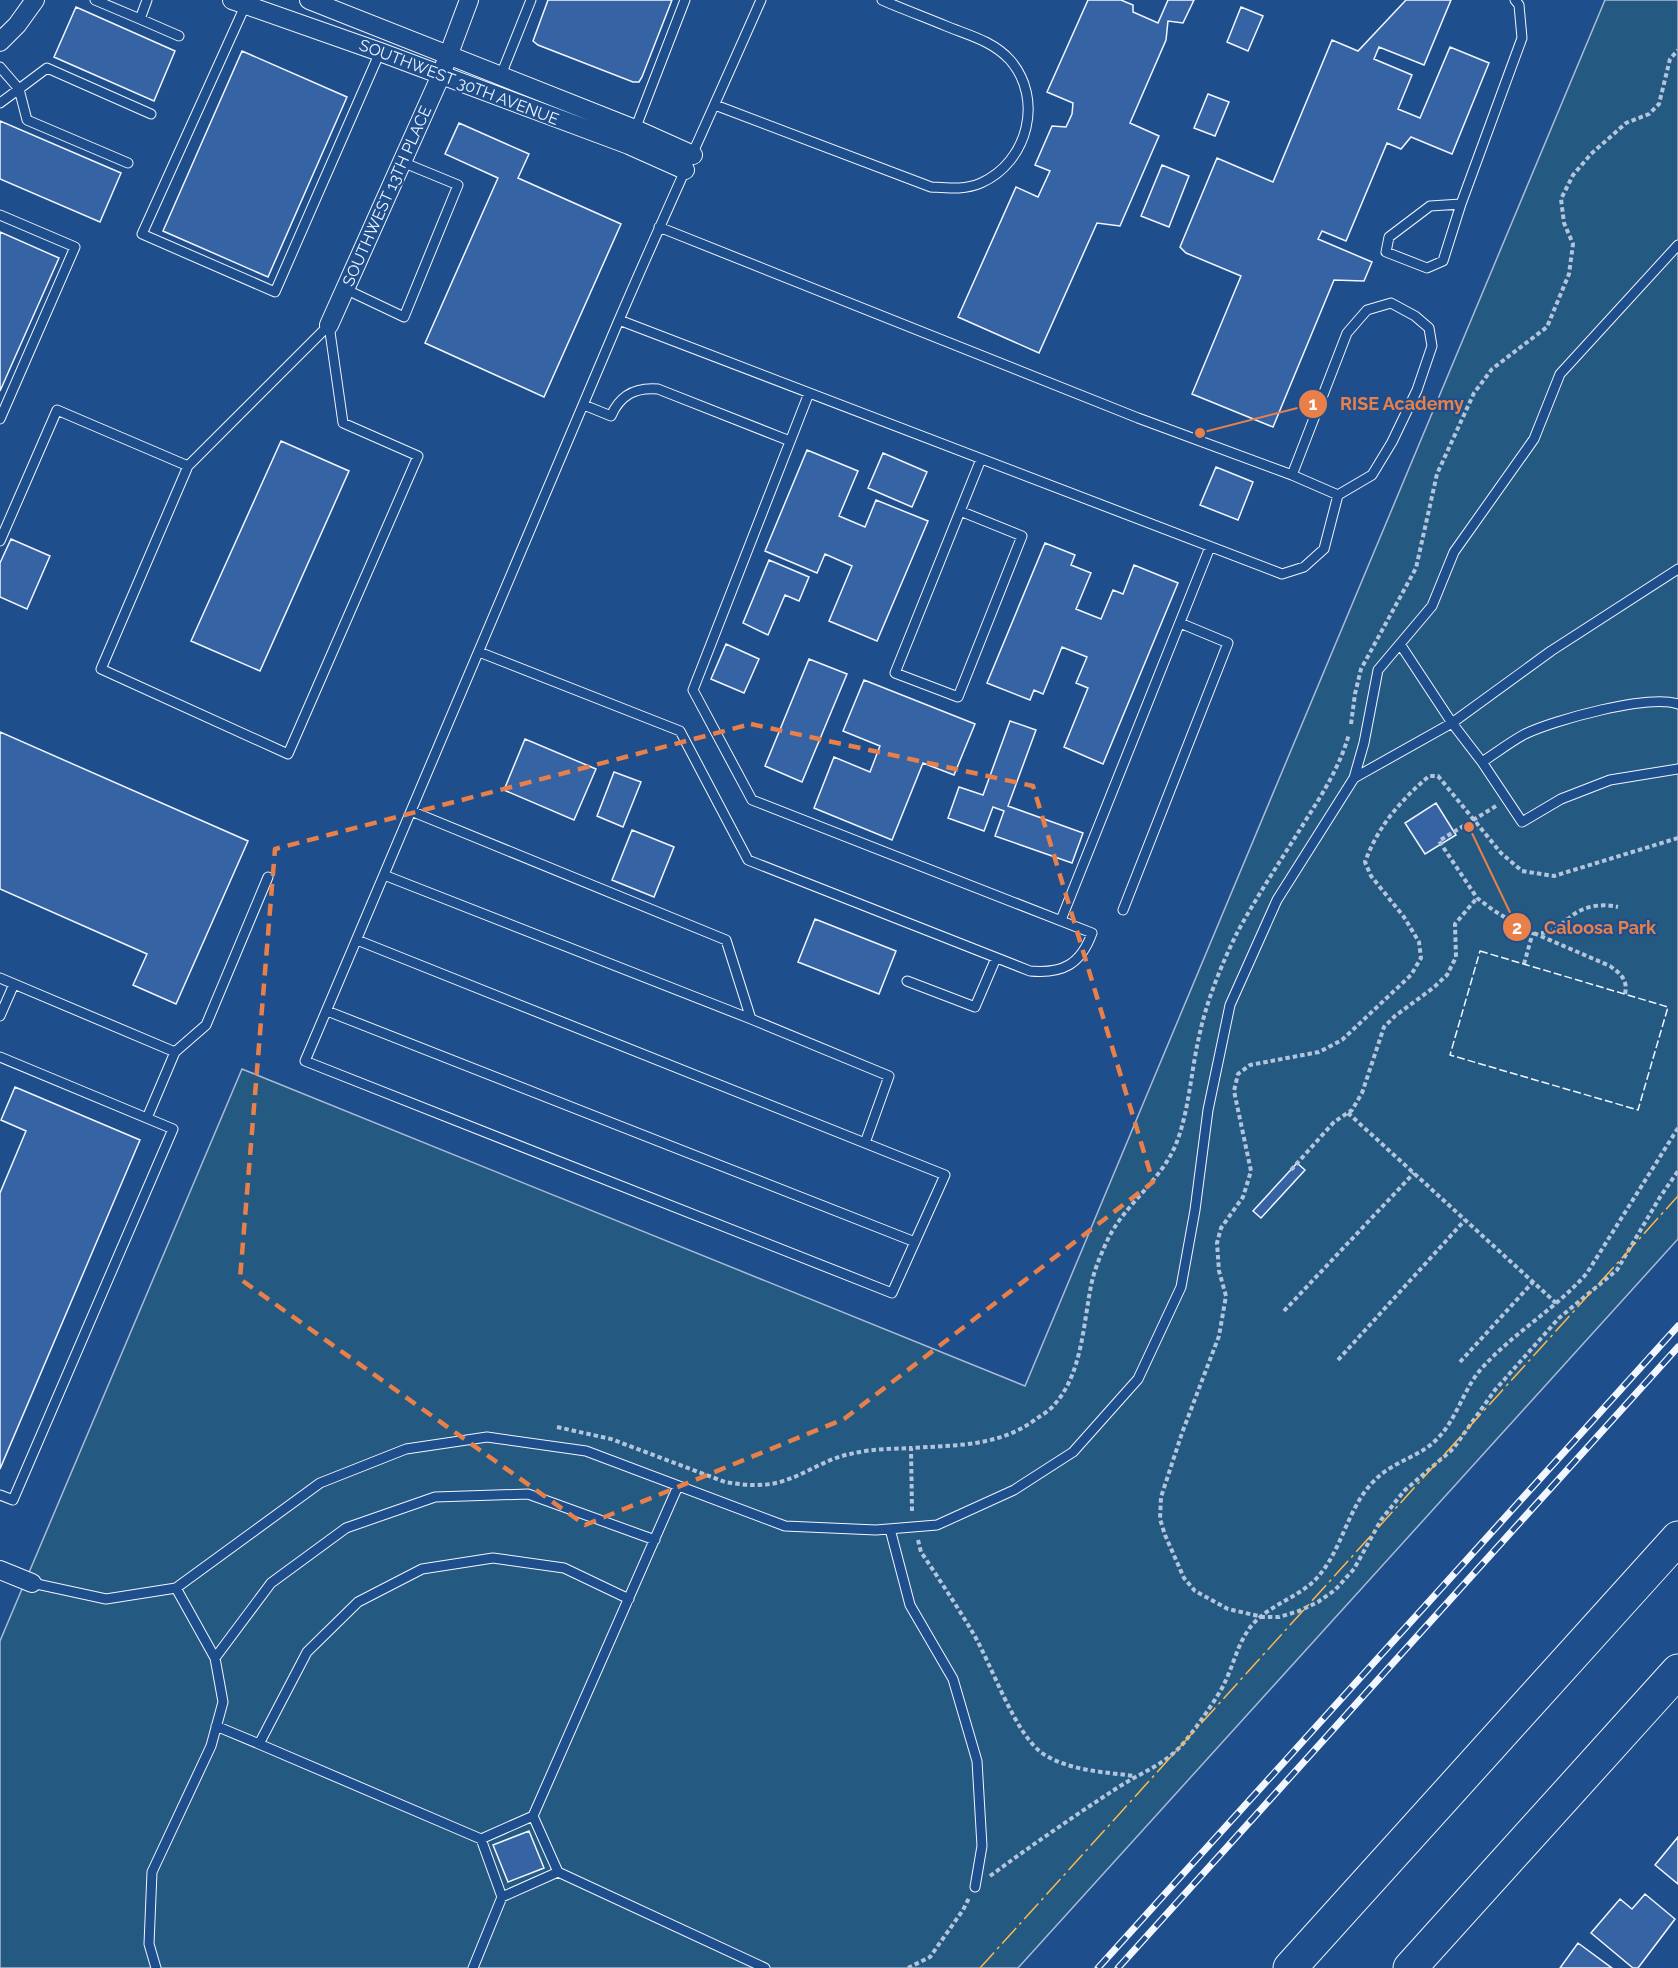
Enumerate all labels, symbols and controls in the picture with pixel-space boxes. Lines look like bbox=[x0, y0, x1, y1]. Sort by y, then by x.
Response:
street label: SOUTHWEST 30TH AVENUE bbox=[357, 35, 562, 129]
street label: SOUTHWEST 13TH PLACE bbox=[339, 103, 435, 289]
callout: RISE Academy bbox=[1298, 386, 1477, 422]
text: 1 bbox=[1309, 393, 1318, 414]
text: RISE Academy bbox=[1340, 393, 1464, 414]
callout: Caloosa Park bbox=[1502, 909, 1668, 945]
text: 2 bbox=[1512, 917, 1522, 938]
text: Caloosa Park bbox=[1544, 917, 1657, 938]

